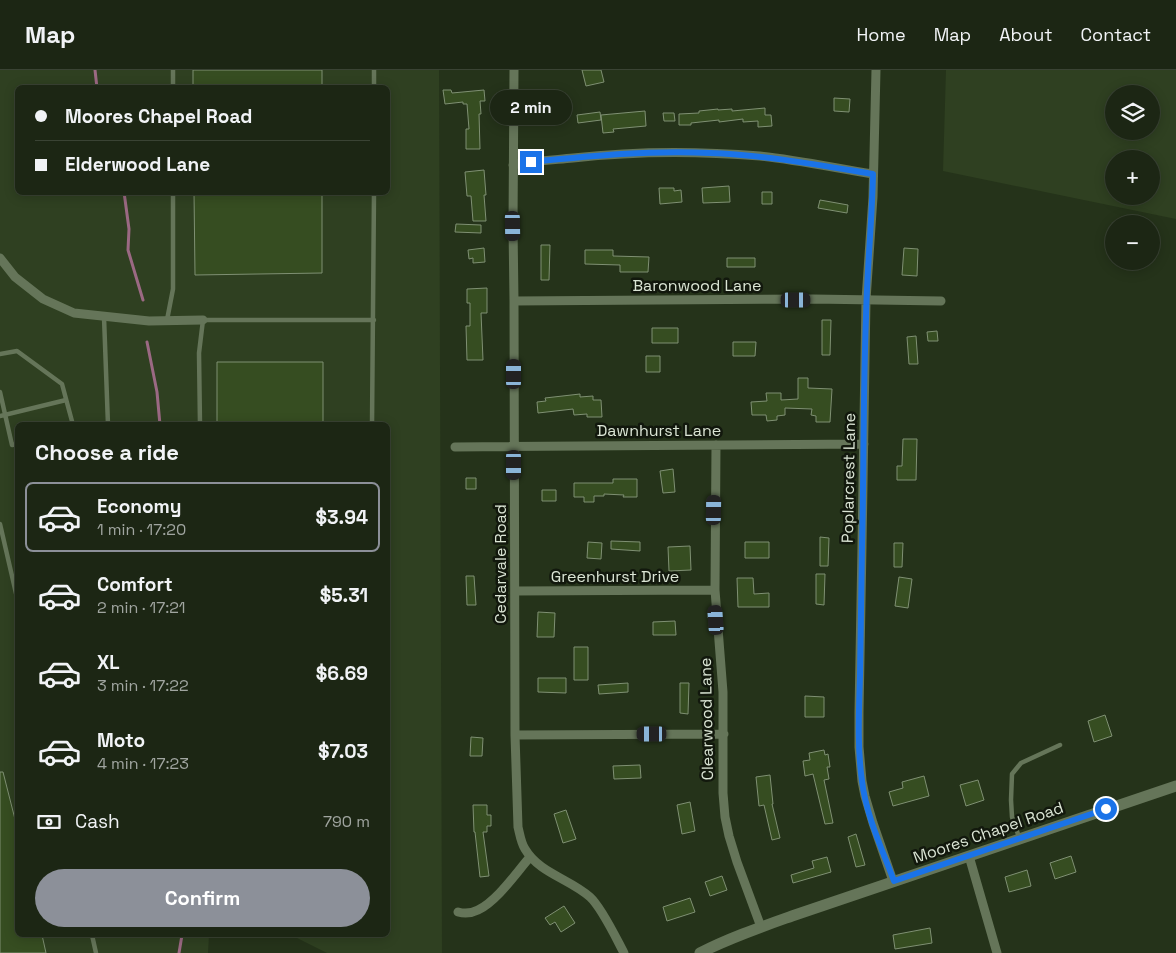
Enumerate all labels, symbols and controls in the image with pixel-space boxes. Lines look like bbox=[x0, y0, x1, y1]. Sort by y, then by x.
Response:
text: Map bbox=[25, 19, 75, 50]
text: Home bbox=[857, 23, 906, 46]
text: Map bbox=[934, 23, 971, 46]
text: About bbox=[999, 23, 1053, 46]
text: Contact bbox=[1081, 23, 1151, 46]
map controls bbox=[1105, 85, 1160, 270]
button: layers bbox=[1105, 85, 1160, 140]
callout: 2 min bbox=[490, 89, 572, 124]
text: 2 min bbox=[510, 97, 552, 118]
text: Moores Chapel Road bbox=[65, 104, 252, 129]
button: + bbox=[1105, 150, 1160, 205]
route end bbox=[520, 151, 542, 173]
text: Elderwood Lane bbox=[65, 152, 210, 177]
car bbox=[505, 211, 520, 241]
button: − bbox=[1105, 215, 1160, 270]
street label: Baronwood Lane bbox=[632, 275, 762, 296]
car bbox=[781, 293, 811, 308]
car bbox=[506, 359, 521, 389]
street label: Poplarcrest Lane bbox=[837, 413, 860, 543]
street label: Dawnhurst Lane bbox=[597, 420, 721, 441]
text: Choose a ride bbox=[35, 438, 179, 466]
car bbox=[506, 450, 521, 480]
text: Economy bbox=[97, 494, 181, 519]
icon: car bbox=[37, 495, 82, 540]
car bbox=[706, 495, 721, 525]
street label: Cedarvale Road bbox=[490, 504, 511, 624]
text: $3.94 bbox=[315, 505, 368, 530]
text: 1 min · 17:20 bbox=[97, 519, 186, 540]
street label: Greenhurst Drive bbox=[551, 566, 679, 587]
text: Comfort bbox=[97, 572, 173, 597]
icon: car bbox=[37, 573, 82, 618]
text: $5.31 bbox=[320, 583, 368, 608]
text: 2 min · 17:21 bbox=[97, 597, 186, 618]
car bbox=[707, 605, 724, 635]
text: XL bbox=[97, 650, 120, 675]
icon: car bbox=[37, 651, 82, 696]
street label: Clearwood Lane bbox=[695, 657, 718, 781]
text: $6.69 bbox=[316, 661, 368, 686]
text: 3 min · 17:22 bbox=[97, 675, 189, 696]
car bbox=[637, 727, 667, 742]
text: Moto bbox=[97, 728, 145, 753]
icon: car bbox=[37, 729, 82, 774]
text: $7.03 bbox=[318, 739, 368, 764]
text: 4 min · 17:23 bbox=[97, 753, 189, 774]
street label: Moores Chapel Road bbox=[910, 797, 1066, 868]
route start bbox=[1095, 798, 1117, 820]
icon: cash bbox=[35, 808, 63, 836]
text: Cash bbox=[75, 809, 120, 834]
text: 790 m bbox=[323, 811, 370, 832]
button: Confirm bbox=[35, 869, 370, 927]

